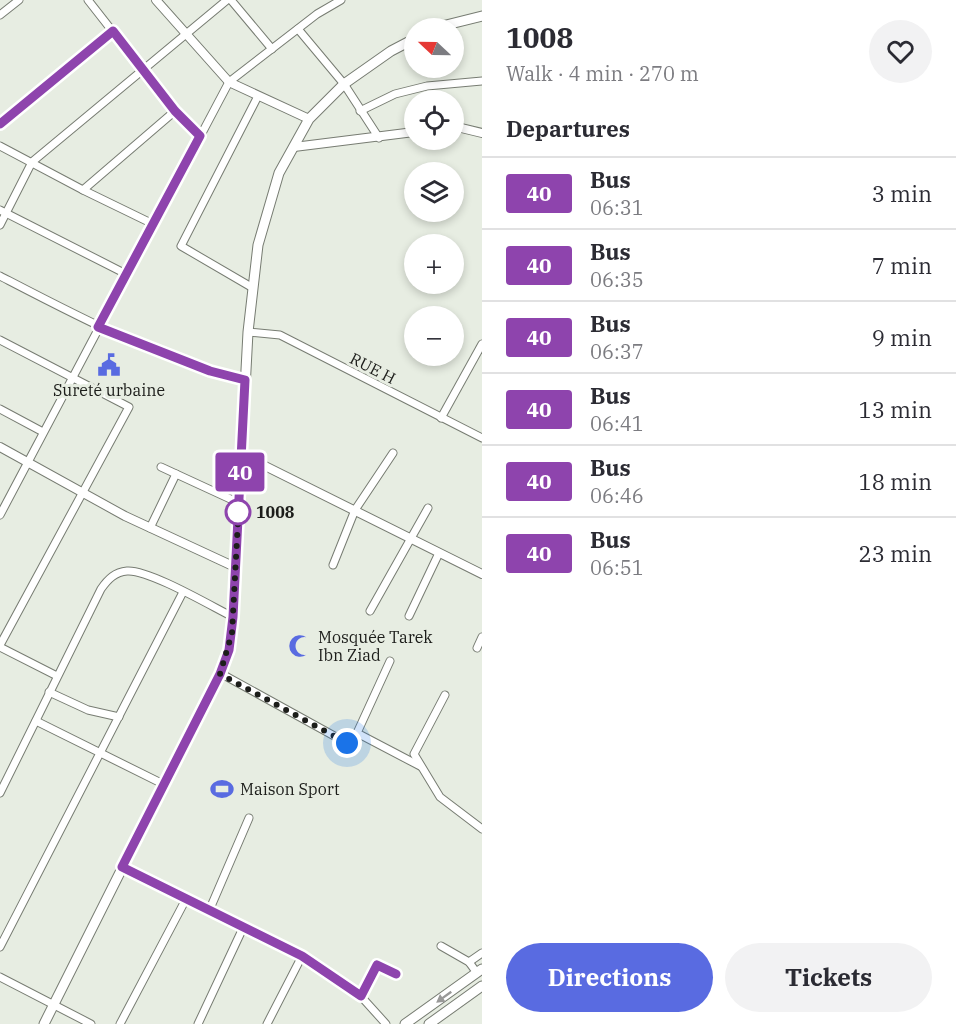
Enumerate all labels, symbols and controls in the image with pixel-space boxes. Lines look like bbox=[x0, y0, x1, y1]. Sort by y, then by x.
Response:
north arrow bbox=[404, 18, 464, 78]
map controls bbox=[404, 18, 464, 366]
text: 1008 bbox=[506, 19, 573, 56]
button: heart bbox=[869, 20, 932, 83]
text: Walk · 4 min · 270 m bbox=[506, 60, 699, 87]
button: locate bbox=[404, 90, 464, 150]
text: Departures bbox=[506, 114, 630, 143]
button: layers bbox=[404, 162, 464, 222]
text: Bus bbox=[590, 165, 631, 194]
text: 40 bbox=[526, 179, 552, 207]
text: 3 min bbox=[872, 179, 932, 208]
text: 06:31 bbox=[590, 194, 644, 221]
button: + bbox=[404, 234, 464, 294]
text: Bus bbox=[590, 237, 631, 266]
text: 40 bbox=[526, 251, 552, 279]
text: 7 min bbox=[872, 251, 932, 280]
text: 06:35 bbox=[590, 266, 644, 293]
button: − bbox=[404, 306, 464, 366]
text: Bus bbox=[590, 309, 631, 338]
text: 40 bbox=[526, 323, 552, 351]
text: 9 min bbox=[872, 323, 932, 352]
text: 06:37 bbox=[590, 338, 644, 365]
street label: RUE H bbox=[347, 348, 399, 388]
public building icon: Sureté urbaine bbox=[96, 352, 122, 378]
place label: Sureté urbaine bbox=[53, 380, 165, 400]
text: Bus bbox=[590, 381, 631, 410]
text: 40 bbox=[526, 395, 552, 423]
text: 13 min bbox=[859, 395, 932, 424]
text: 06:41 bbox=[590, 410, 644, 437]
line badge: 40 bbox=[213, 452, 267, 492]
text: Bus bbox=[590, 453, 631, 482]
text: 40 bbox=[227, 458, 253, 486]
text: 40 bbox=[526, 467, 552, 495]
text: 18 min bbox=[859, 467, 932, 496]
text: 06:46 bbox=[590, 482, 644, 509]
marker: 1008 bbox=[225, 499, 251, 525]
place label: 1008 bbox=[256, 502, 295, 522]
text: Bus bbox=[590, 525, 631, 554]
text: 40 bbox=[526, 539, 552, 567]
text: 23 min bbox=[859, 539, 932, 568]
text: 06:51 bbox=[590, 554, 644, 581]
place label: Mosquée Tarek Ibn Ziad bbox=[318, 627, 433, 665]
mosque icon: Mosquée Tarek Ibn Ziad bbox=[287, 633, 313, 659]
your location bbox=[332, 728, 362, 758]
sports icon: Maison Sport bbox=[209, 776, 235, 802]
place label: Maison Sport bbox=[240, 779, 340, 799]
button: Directions bbox=[506, 943, 713, 1012]
button: Tickets bbox=[725, 943, 932, 1012]
one-way arrow bbox=[436, 990, 451, 1002]

